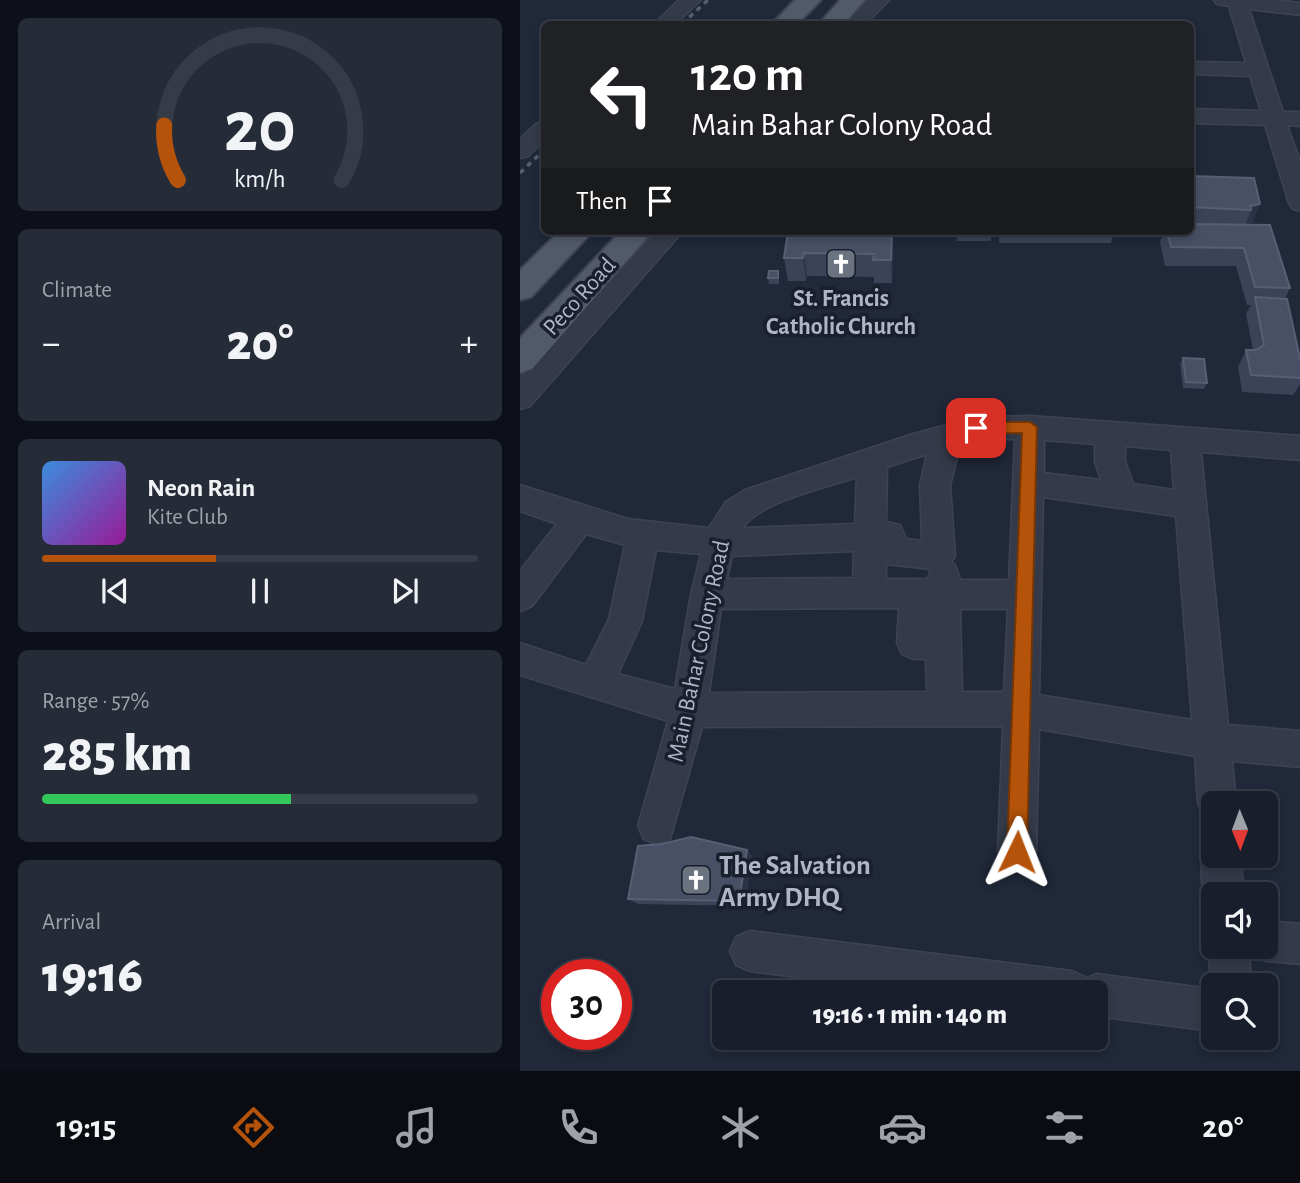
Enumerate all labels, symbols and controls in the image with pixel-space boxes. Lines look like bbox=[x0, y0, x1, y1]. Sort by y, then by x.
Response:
icon: left bbox=[576, 49, 667, 140]
text: 120 m bbox=[691, 51, 804, 100]
text: 20 bbox=[224, 93, 296, 166]
text: Main Bahar Colony Road bbox=[691, 109, 992, 141]
text: km/h bbox=[234, 167, 286, 192]
icon: arrive bbox=[641, 182, 679, 220]
text: Then bbox=[576, 188, 627, 214]
church icon: St. Francis Catholic Church bbox=[824, 247, 858, 281]
street label: Peco Road bbox=[539, 253, 621, 340]
text: Climate bbox=[42, 279, 112, 302]
place label: St. Francis Catholic Church bbox=[766, 287, 916, 339]
text: 20° bbox=[226, 317, 294, 369]
text: − bbox=[42, 325, 60, 363]
text: + bbox=[460, 325, 478, 363]
pin bbox=[946, 398, 1006, 458]
icon: arrive bbox=[957, 409, 995, 447]
text: Neon Rain bbox=[147, 475, 255, 501]
text: Kite Club bbox=[147, 506, 228, 529]
street label: Main Bahar Colony Road bbox=[664, 538, 734, 764]
icon: previous bbox=[96, 572, 134, 610]
icon: pause bbox=[241, 572, 279, 610]
icon: next bbox=[386, 572, 424, 610]
text: Range · 57% bbox=[42, 690, 149, 713]
text: 285 km bbox=[42, 728, 192, 780]
north arrow bbox=[1201, 791, 1278, 868]
map controls bbox=[1201, 791, 1278, 1050]
position arrow bbox=[980, 815, 1054, 889]
place label: The Salvation Army DHQ bbox=[719, 852, 871, 912]
church icon: The Salvation Army DHQ bbox=[679, 863, 713, 897]
button: sound bbox=[1201, 882, 1278, 959]
text: Arrival bbox=[42, 911, 101, 934]
text: 19:16 bbox=[42, 949, 143, 1001]
speed limit sign: 30 bbox=[541, 959, 632, 1050]
button: search bbox=[1201, 973, 1278, 1050]
text: 19:16 · 1 min · 140 m bbox=[813, 1002, 1007, 1028]
icon: directions bbox=[229, 1103, 278, 1152]
icon: music bbox=[392, 1103, 441, 1152]
icon: phone bbox=[554, 1103, 603, 1152]
icon: climate bbox=[716, 1103, 765, 1152]
icon: car bbox=[878, 1103, 927, 1152]
icon: filters bbox=[1040, 1103, 1089, 1152]
text: 19:15 bbox=[57, 1111, 116, 1143]
text: 20° bbox=[1202, 1111, 1243, 1143]

